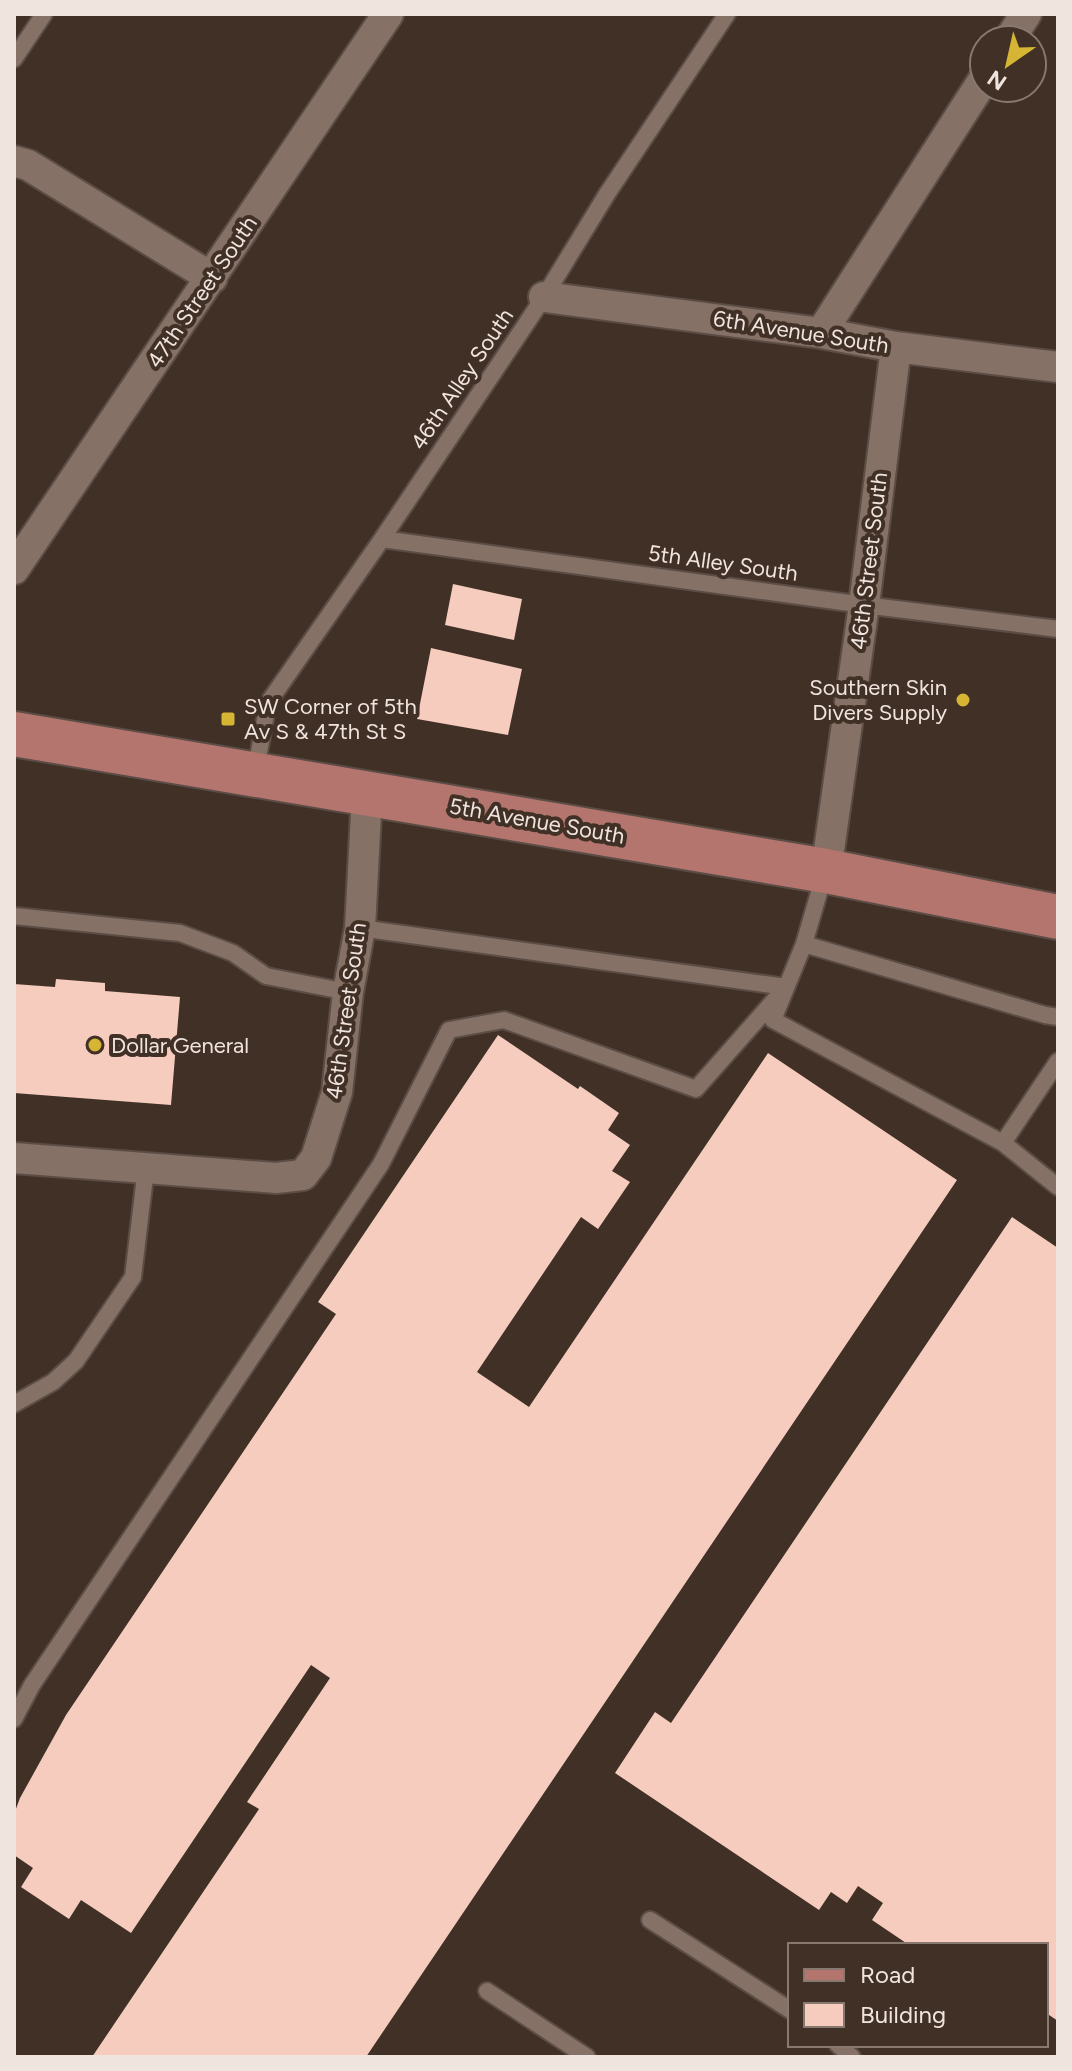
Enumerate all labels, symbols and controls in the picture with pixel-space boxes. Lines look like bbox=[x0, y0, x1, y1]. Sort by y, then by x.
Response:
north arrow bbox=[968, 24, 1048, 104]
text: N bbox=[982, 64, 1012, 96]
street label: 47th Street South bbox=[141, 211, 263, 373]
street label: 46th Alley South bbox=[405, 303, 519, 455]
street label: 6th Avenue South bbox=[711, 305, 891, 359]
street label: 46th Street South bbox=[845, 471, 893, 651]
street label: 5th Alley South bbox=[646, 539, 800, 587]
place label: Southern Skin Divers Supply bbox=[809, 674, 947, 726]
marker: Southern Skin Divers Supply bbox=[954, 691, 972, 709]
place label: SW Corner of 5th Av S & 47th St S bbox=[244, 693, 417, 745]
marker: SW Corner of 5th Av S & 47th St S bbox=[219, 710, 237, 728]
street label: 5th Avenue South bbox=[447, 792, 627, 850]
street label: 46th Street South bbox=[320, 921, 372, 1101]
place label: Dollar General bbox=[111, 1032, 249, 1059]
marker: Dollar General bbox=[86, 1036, 104, 1054]
legend bbox=[788, 1943, 1048, 2047]
text: Road bbox=[860, 1960, 915, 1989]
text: Building bbox=[860, 2000, 946, 2029]

